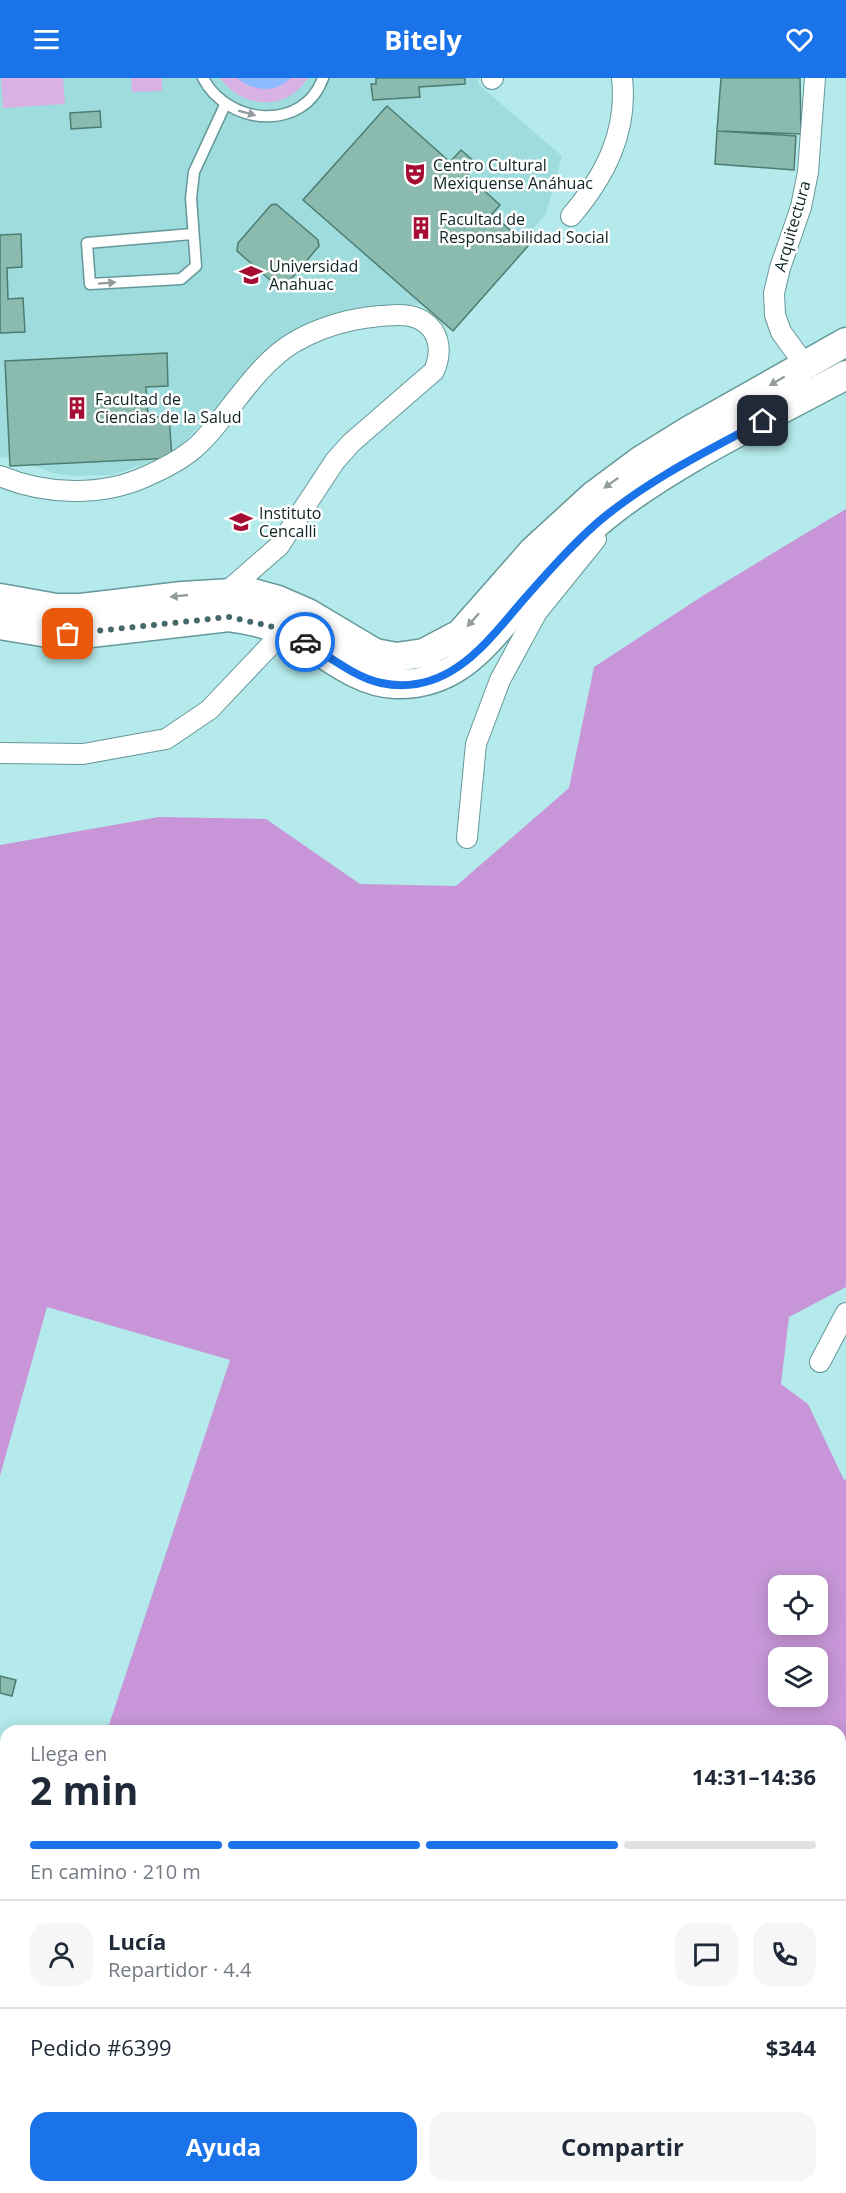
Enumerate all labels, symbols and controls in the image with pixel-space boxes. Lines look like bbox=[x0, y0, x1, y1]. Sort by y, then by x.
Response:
text: Bitely bbox=[384, 21, 462, 58]
icon: menu bbox=[30, 23, 63, 56]
icon: heart bbox=[783, 23, 816, 56]
one-way arrow bbox=[237, 109, 256, 119]
place label: Centro Cultural Mexiquense Anáhuac bbox=[433, 154, 593, 194]
theatre icon: Centro Cultural Mexiquense Anáhuac bbox=[402, 161, 428, 187]
street label: Arquitectura bbox=[769, 178, 815, 274]
place label: Facultad de Responsabilidad Social bbox=[439, 208, 609, 248]
building icon: Facultad de Responsabilidad Social bbox=[408, 215, 434, 241]
place label: Universidad Anahuac bbox=[269, 255, 358, 295]
school or university icon: Universidad Anahuac bbox=[238, 262, 264, 288]
one-way arrow bbox=[98, 279, 117, 288]
one-way arrow bbox=[768, 376, 785, 386]
place label: Facultad de Ciencias de la Salud bbox=[95, 388, 242, 428]
building icon: Facultad de Ciencias de la Salud bbox=[64, 395, 90, 421]
pin bbox=[737, 395, 788, 446]
icon: home bbox=[746, 404, 779, 437]
one-way arrow bbox=[603, 476, 618, 488]
place label: Instituto Cencalli bbox=[259, 502, 322, 542]
school or university icon: Instituto Cencalli bbox=[228, 509, 254, 535]
one-way arrow bbox=[170, 591, 189, 601]
pin bbox=[42, 608, 93, 659]
courier bbox=[275, 612, 335, 672]
one-way arrow bbox=[467, 612, 480, 627]
icon: bag bbox=[51, 617, 84, 650]
icon: car bbox=[289, 626, 322, 659]
map controls bbox=[768, 1575, 828, 1707]
button: locate bbox=[768, 1575, 828, 1635]
button: layers bbox=[768, 1647, 828, 1707]
text: Llega en bbox=[30, 1740, 107, 1767]
text: 14:31–14:36 bbox=[692, 1761, 816, 1791]
text: 2 min bbox=[30, 1763, 138, 1816]
text: En camino · 210 m bbox=[30, 1858, 201, 1885]
button: person bbox=[30, 1923, 93, 1986]
button: chat bbox=[675, 1923, 738, 1986]
button: phone bbox=[753, 1923, 816, 1986]
text: Lucía bbox=[108, 1926, 166, 1956]
text: Repartidor · 4.4 bbox=[108, 1956, 252, 1983]
text: Pedido #6399 bbox=[30, 2032, 172, 2062]
text: $344 bbox=[766, 2032, 816, 2062]
button: Ayuda bbox=[30, 2112, 417, 2181]
button: Compartir bbox=[429, 2112, 816, 2181]

